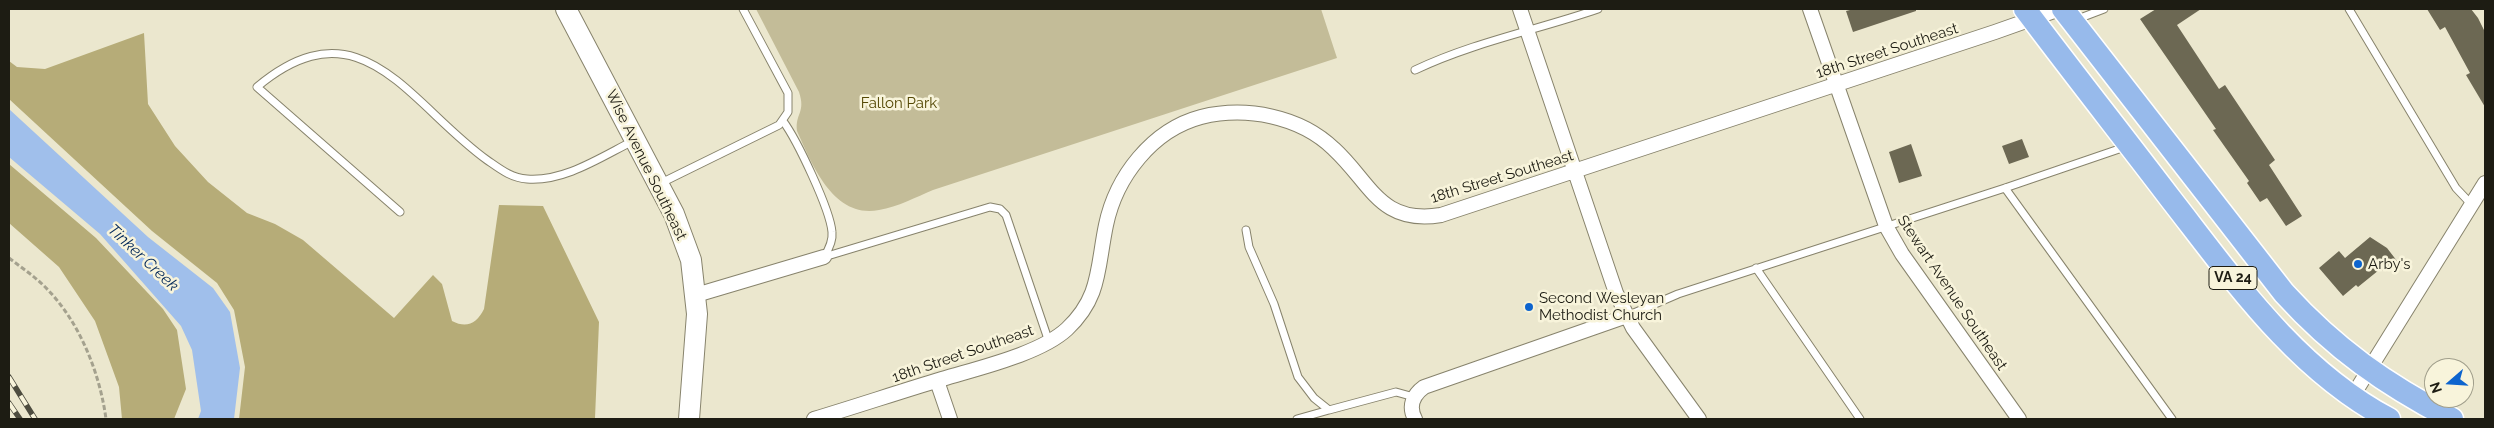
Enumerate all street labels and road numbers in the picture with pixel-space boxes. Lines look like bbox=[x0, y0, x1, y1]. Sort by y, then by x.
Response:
street label: 18th Street Southeast bbox=[1814, 20, 1960, 82]
street label: Wise Avenue Southeast bbox=[602, 87, 690, 243]
street label: 18th Street Southeast bbox=[1428, 147, 1576, 207]
street label: Stewart Avenue Southeast bbox=[1893, 212, 2011, 374]
road number: VA 24 bbox=[2209, 266, 2257, 290]
street label: 18th Street Southeast bbox=[890, 321, 1036, 387]

